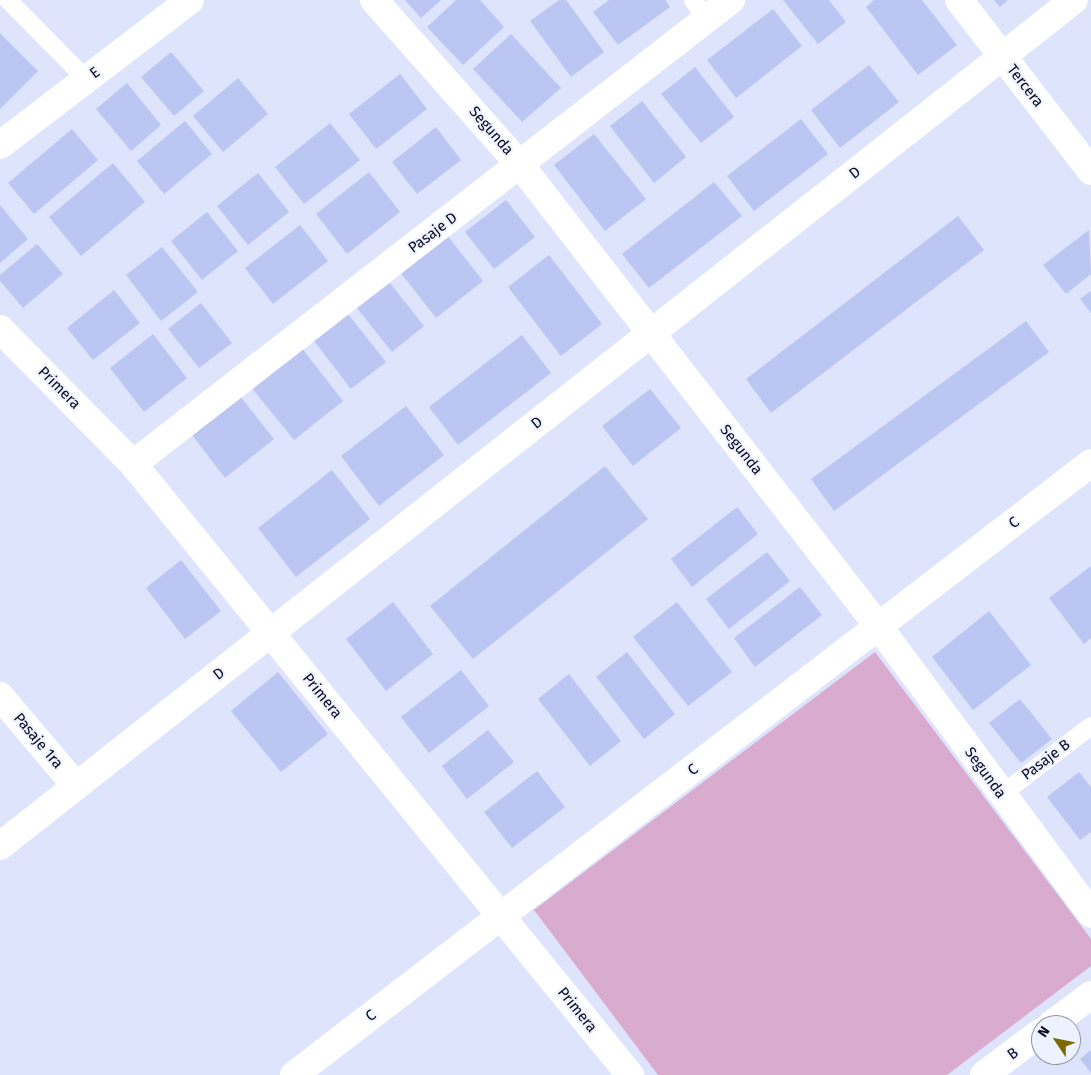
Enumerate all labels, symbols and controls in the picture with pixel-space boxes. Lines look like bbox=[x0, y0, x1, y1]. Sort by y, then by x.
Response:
street label: Tercera bbox=[1003, 61, 1047, 111]
street label: E bbox=[86, 63, 104, 83]
street label: Segunda bbox=[465, 103, 517, 159]
street label: D bbox=[846, 163, 864, 183]
street label: Pasaje D bbox=[405, 209, 461, 257]
street label: Primera bbox=[34, 363, 84, 413]
street label: D bbox=[528, 413, 546, 433]
street label: Segunda bbox=[716, 421, 766, 479]
street label: C bbox=[1005, 513, 1023, 533]
street label: D bbox=[210, 664, 228, 684]
street label: Primera bbox=[298, 670, 346, 722]
street label: Pasaje 1ra bbox=[10, 710, 66, 772]
street label: Pasaje B bbox=[1018, 736, 1074, 784]
street label: Segunda bbox=[960, 744, 1010, 802]
street label: C bbox=[684, 760, 702, 780]
street label: Primera bbox=[553, 984, 601, 1036]
street label: C bbox=[362, 1006, 380, 1026]
north arrow bbox=[1031, 1015, 1081, 1065]
text: N bbox=[1034, 1023, 1054, 1041]
street label: B bbox=[1004, 1044, 1022, 1064]

